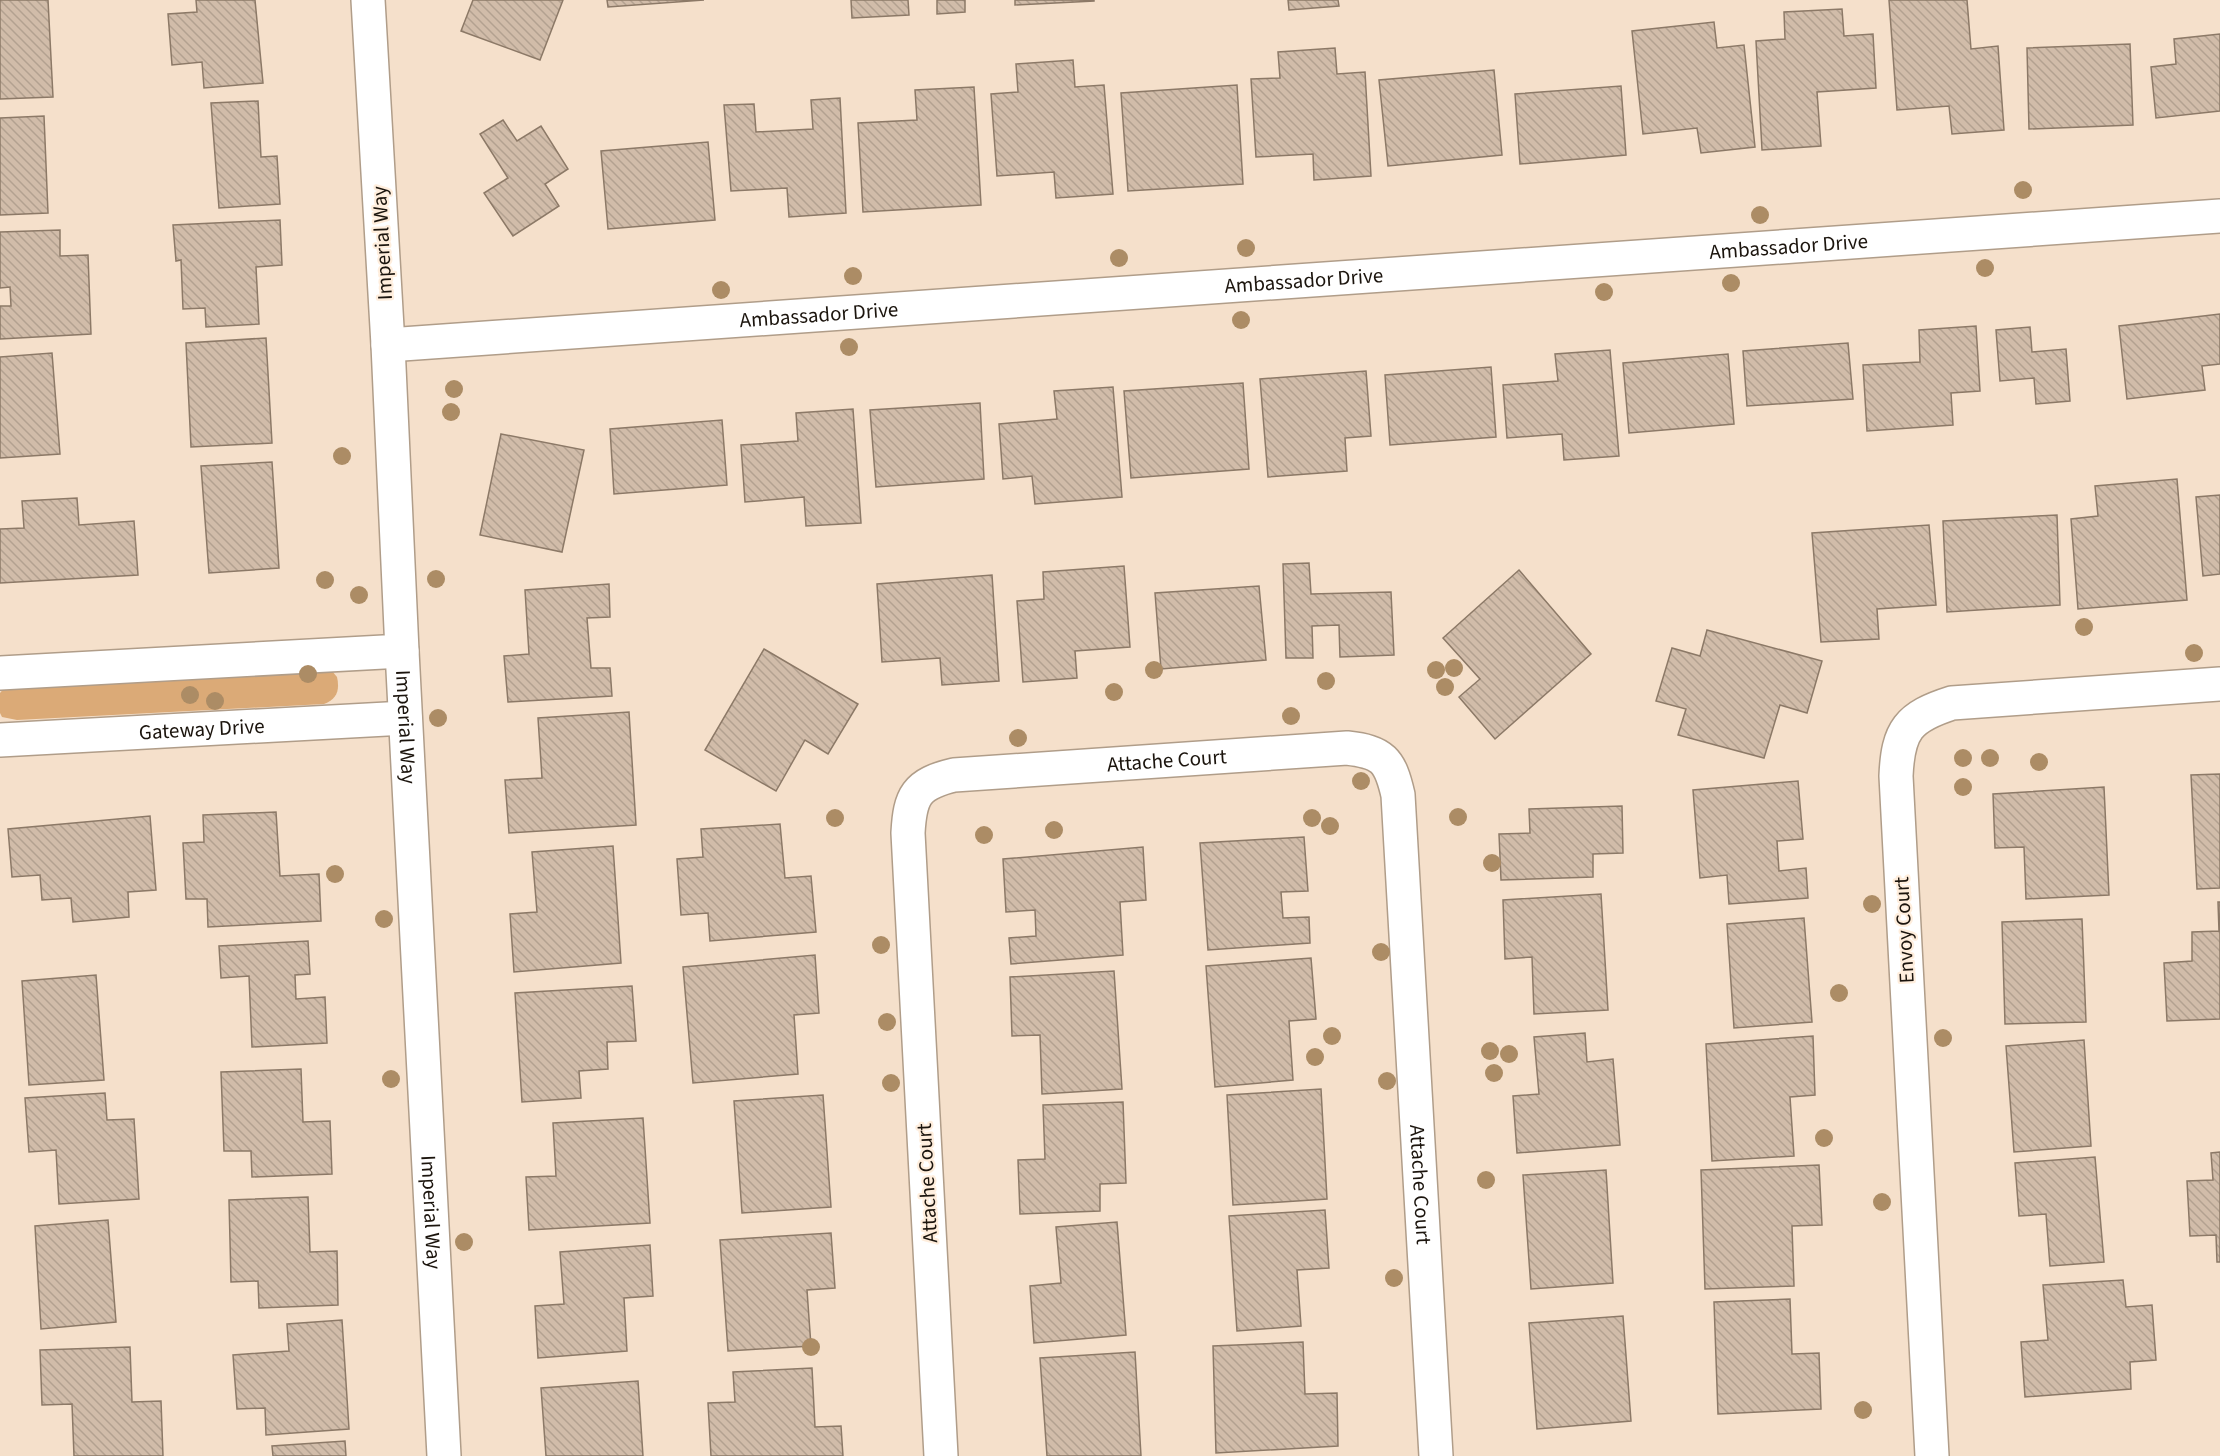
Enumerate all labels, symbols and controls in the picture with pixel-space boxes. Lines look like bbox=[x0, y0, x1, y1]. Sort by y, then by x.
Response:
street label: Imperial Way bbox=[364, 185, 400, 301]
street label: Ambassador Drive bbox=[1708, 226, 1869, 267]
street label: Ambassador Drive bbox=[1223, 260, 1384, 301]
street label: Ambassador Drive bbox=[739, 294, 899, 335]
street label: Imperial Way bbox=[388, 669, 424, 785]
street label: Gateway Drive bbox=[138, 711, 265, 747]
street label: Attache Court bbox=[1106, 741, 1228, 779]
street label: Envoy Court bbox=[1886, 876, 1922, 984]
street label: Attache Court bbox=[909, 1122, 945, 1244]
street label: Attache Court bbox=[1402, 1124, 1439, 1245]
street label: Imperial Way bbox=[413, 1154, 449, 1270]

